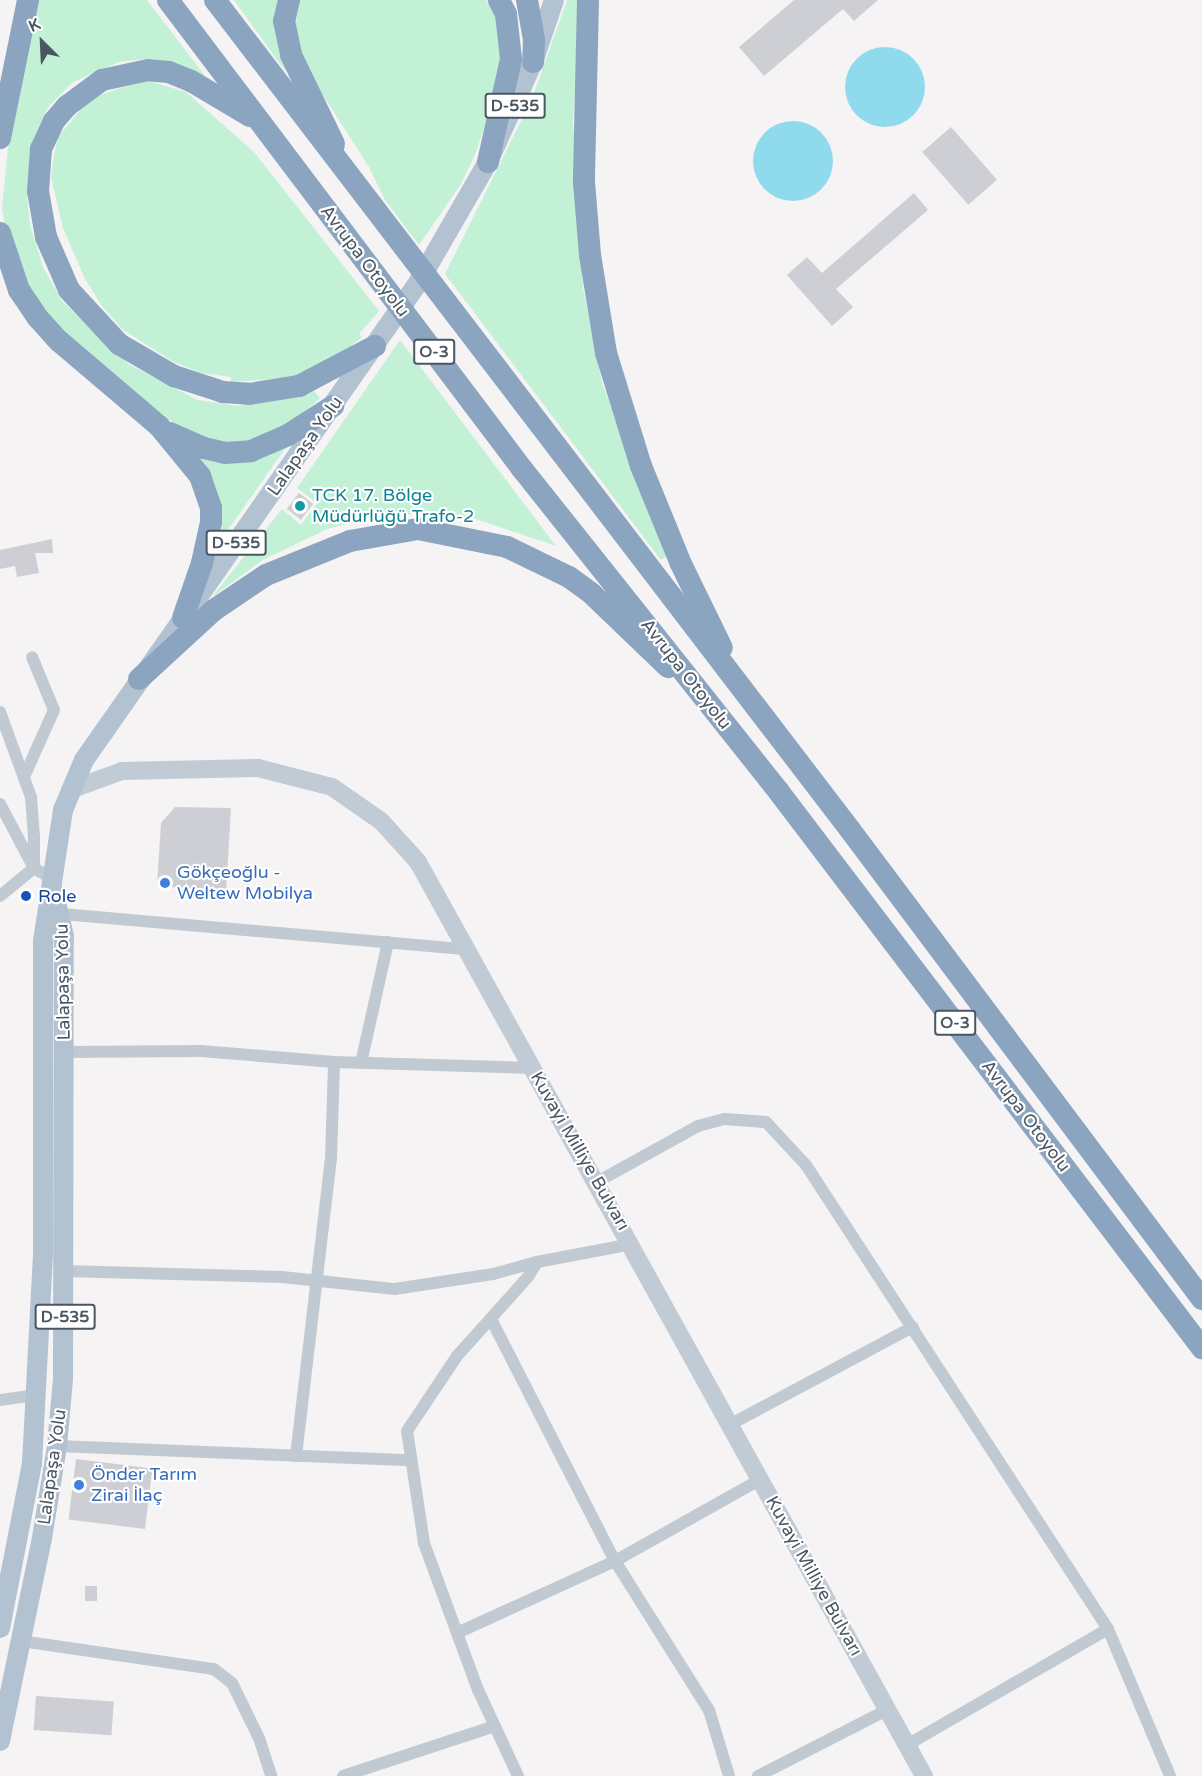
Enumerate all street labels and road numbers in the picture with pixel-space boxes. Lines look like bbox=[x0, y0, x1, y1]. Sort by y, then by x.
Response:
road number: D-535 bbox=[484, 93, 546, 119]
street label: Avrupa Otoyolu bbox=[316, 201, 414, 321]
road number: O-3 bbox=[413, 339, 455, 365]
street label: Lalapaşa Yolu bbox=[263, 392, 347, 500]
road number: D-535 bbox=[204, 530, 268, 556]
street label: Avrupa Otoyolu bbox=[636, 614, 736, 734]
street label: Lalapaşa Yolu bbox=[51, 924, 75, 1040]
road number: O-3 bbox=[934, 1010, 976, 1036]
street label: Avrupa Otoyolu bbox=[977, 1056, 1075, 1176]
street label: Kuvayi Milliye Bulvarı bbox=[526, 1068, 634, 1234]
road number: D-535 bbox=[34, 1304, 97, 1330]
street label: Lalapaşa Yolu bbox=[33, 1408, 71, 1526]
street label: Kuvayi Milliye Bulvarı bbox=[761, 1492, 867, 1660]

